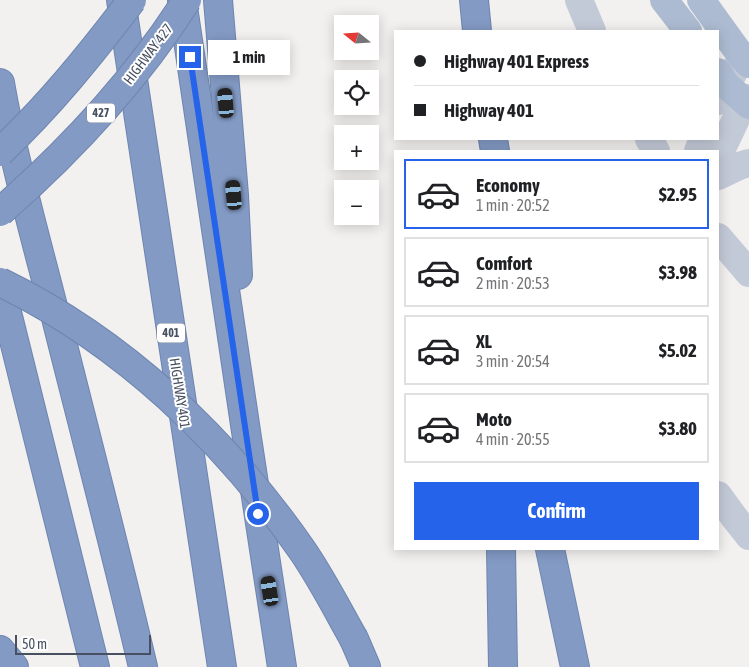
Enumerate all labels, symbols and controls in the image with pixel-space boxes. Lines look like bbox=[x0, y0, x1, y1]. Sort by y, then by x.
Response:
north arrow bbox=[334, 15, 379, 60]
map controls bbox=[334, 15, 379, 225]
street label: HIGHWAY 427 bbox=[120, 21, 176, 87]
callout: 1 min bbox=[208, 40, 290, 74]
route end bbox=[179, 46, 201, 68]
text: 1 min bbox=[233, 48, 265, 66]
text: Highway 401 Express bbox=[444, 50, 589, 72]
button: locate bbox=[334, 70, 379, 115]
car bbox=[217, 87, 234, 119]
text: Highway 401 bbox=[444, 99, 534, 121]
road number: 427 bbox=[87, 104, 115, 122]
button: + bbox=[334, 125, 379, 170]
icon: car bbox=[416, 172, 461, 217]
text: Economy bbox=[476, 174, 540, 196]
car bbox=[225, 179, 242, 211]
button: − bbox=[334, 180, 379, 225]
text: $2.95 bbox=[659, 183, 697, 205]
text: 1 min · 20:52 bbox=[476, 196, 550, 214]
icon: car bbox=[416, 250, 461, 295]
text: Comfort bbox=[476, 252, 532, 274]
text: $3.98 bbox=[659, 261, 697, 283]
text: 2 min · 20:53 bbox=[476, 274, 550, 292]
road number: 401 bbox=[157, 323, 185, 342]
icon: car bbox=[416, 328, 461, 373]
text: XL bbox=[476, 330, 492, 352]
text: $5.02 bbox=[659, 339, 697, 361]
text: 3 min · 20:54 bbox=[476, 352, 550, 370]
street label: HIGHWAY 401 bbox=[167, 357, 193, 429]
icon: car bbox=[416, 406, 461, 451]
text: Moto bbox=[476, 408, 512, 430]
text: $3.80 bbox=[659, 417, 697, 439]
text: 4 min · 20:55 bbox=[476, 430, 550, 448]
button: Confirm bbox=[414, 482, 699, 540]
route start bbox=[247, 503, 269, 525]
car bbox=[260, 575, 279, 607]
scale bar bbox=[15, 632, 151, 655]
text: 50 m bbox=[22, 636, 47, 652]

